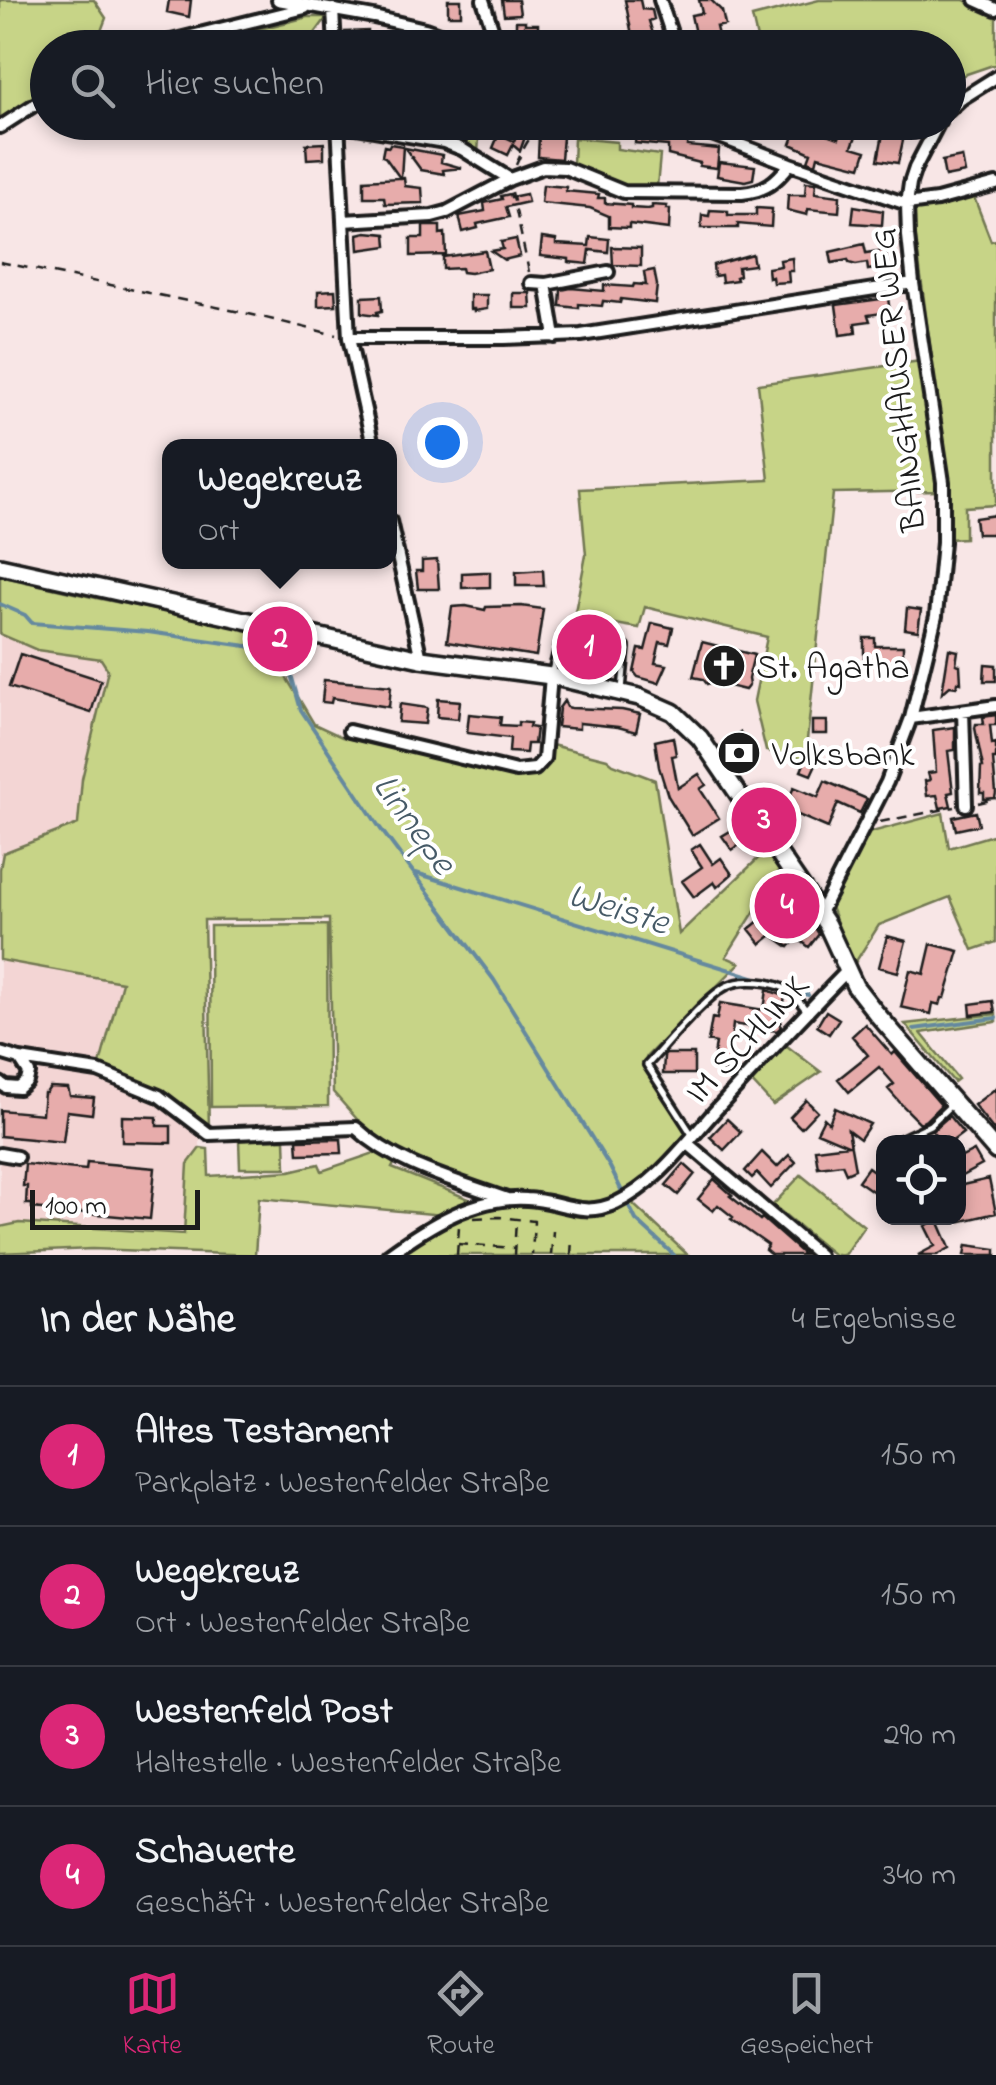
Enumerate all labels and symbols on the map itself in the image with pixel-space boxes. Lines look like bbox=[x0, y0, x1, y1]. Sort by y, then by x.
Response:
street label: BAINGHAUSER WEG bbox=[859, 225, 942, 535]
your location bbox=[417, 417, 468, 468]
pin: 2 bbox=[248, 602, 312, 676]
pin: 1 bbox=[556, 610, 622, 684]
church icon: St. Agatha bbox=[701, 643, 747, 689]
place label: St. Agatha bbox=[756, 644, 910, 695]
bank icon: Volksbank bbox=[716, 730, 762, 776]
place label: Volksbank bbox=[771, 731, 915, 782]
water label: Linnepe bbox=[357, 763, 470, 889]
pin: 3 bbox=[732, 782, 796, 858]
pin: 4 bbox=[754, 868, 820, 944]
water label: Weiste bbox=[561, 869, 677, 953]
street label: IM SCHLINK bbox=[675, 964, 822, 1117]
scale bar bbox=[30, 1185, 200, 1230]

